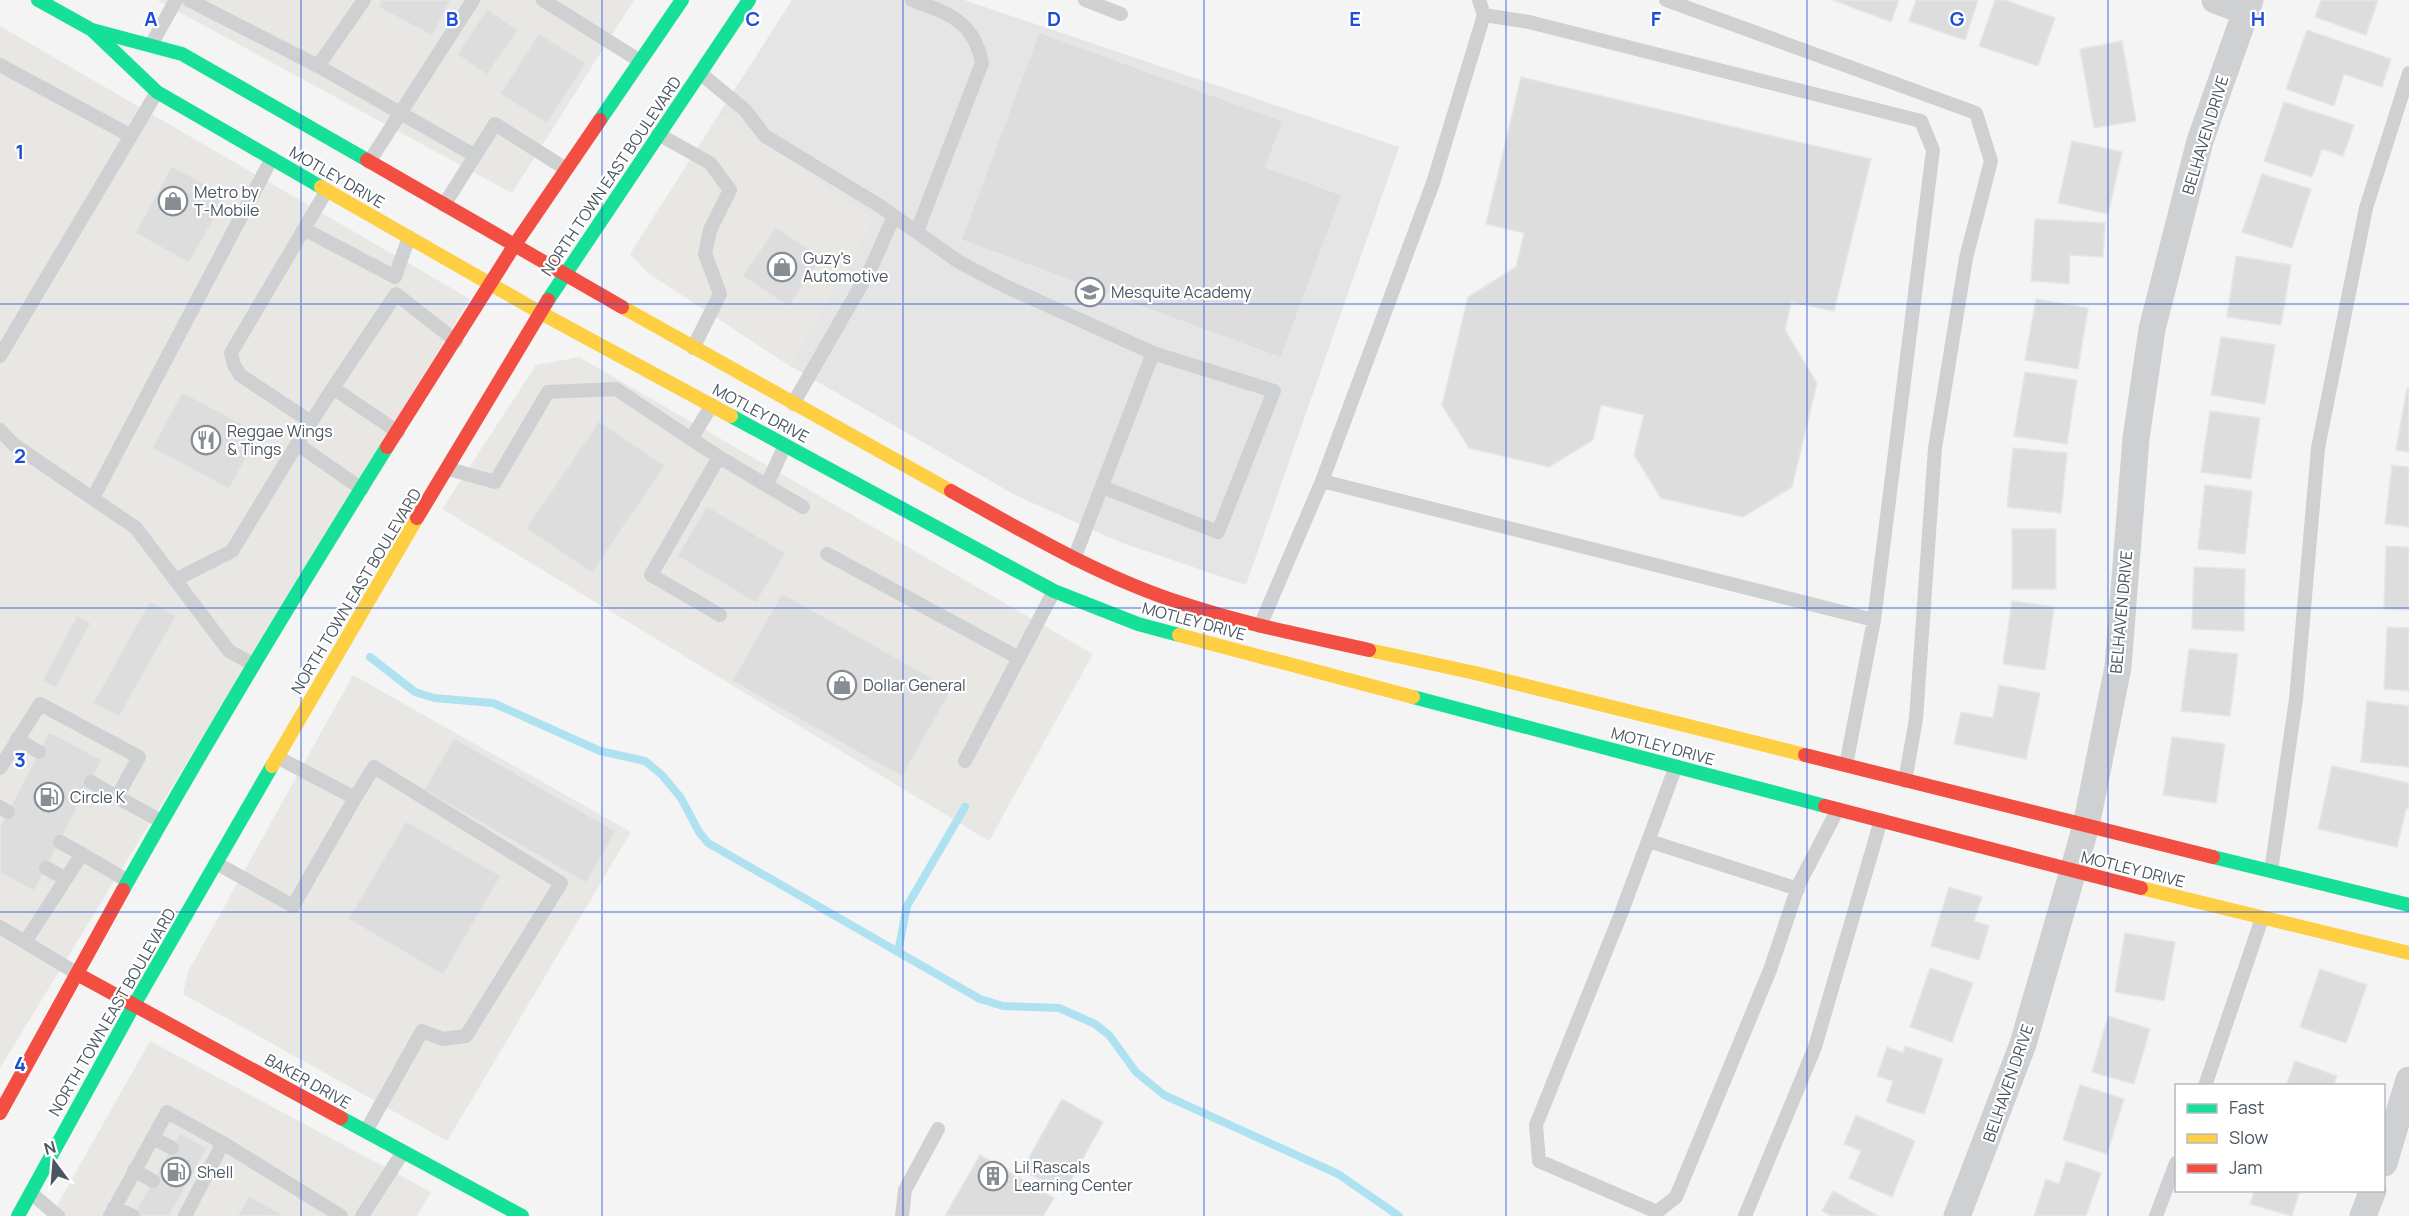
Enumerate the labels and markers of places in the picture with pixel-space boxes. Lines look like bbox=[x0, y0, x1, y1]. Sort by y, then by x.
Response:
place label: Metro by T-Mobile bbox=[194, 181, 260, 221]
shop icon: Metro by T-Mobile bbox=[157, 185, 189, 217]
place label: Guzy's Automotive bbox=[803, 247, 888, 287]
shop icon: Guzy's Automotive bbox=[766, 251, 798, 283]
school or university icon: Mesquite Academy bbox=[1074, 276, 1106, 308]
place label: Mesquite Academy bbox=[1111, 281, 1252, 303]
place label: Reggae Wings & Tings bbox=[227, 420, 333, 460]
restaurant icon: Reggae Wings & Tings bbox=[190, 424, 222, 456]
shop icon: Dollar General bbox=[826, 669, 858, 701]
place label: Dollar General bbox=[863, 674, 966, 696]
fuel station icon: Circle K bbox=[33, 781, 65, 813]
place label: Circle K bbox=[70, 786, 126, 808]
fuel station icon: Shell bbox=[160, 1156, 192, 1188]
place label: Lil Rascals Learning Center bbox=[1014, 1156, 1133, 1196]
building icon: Lil Rascals Learning Center bbox=[977, 1160, 1009, 1192]
place label: Shell bbox=[197, 1161, 233, 1183]

